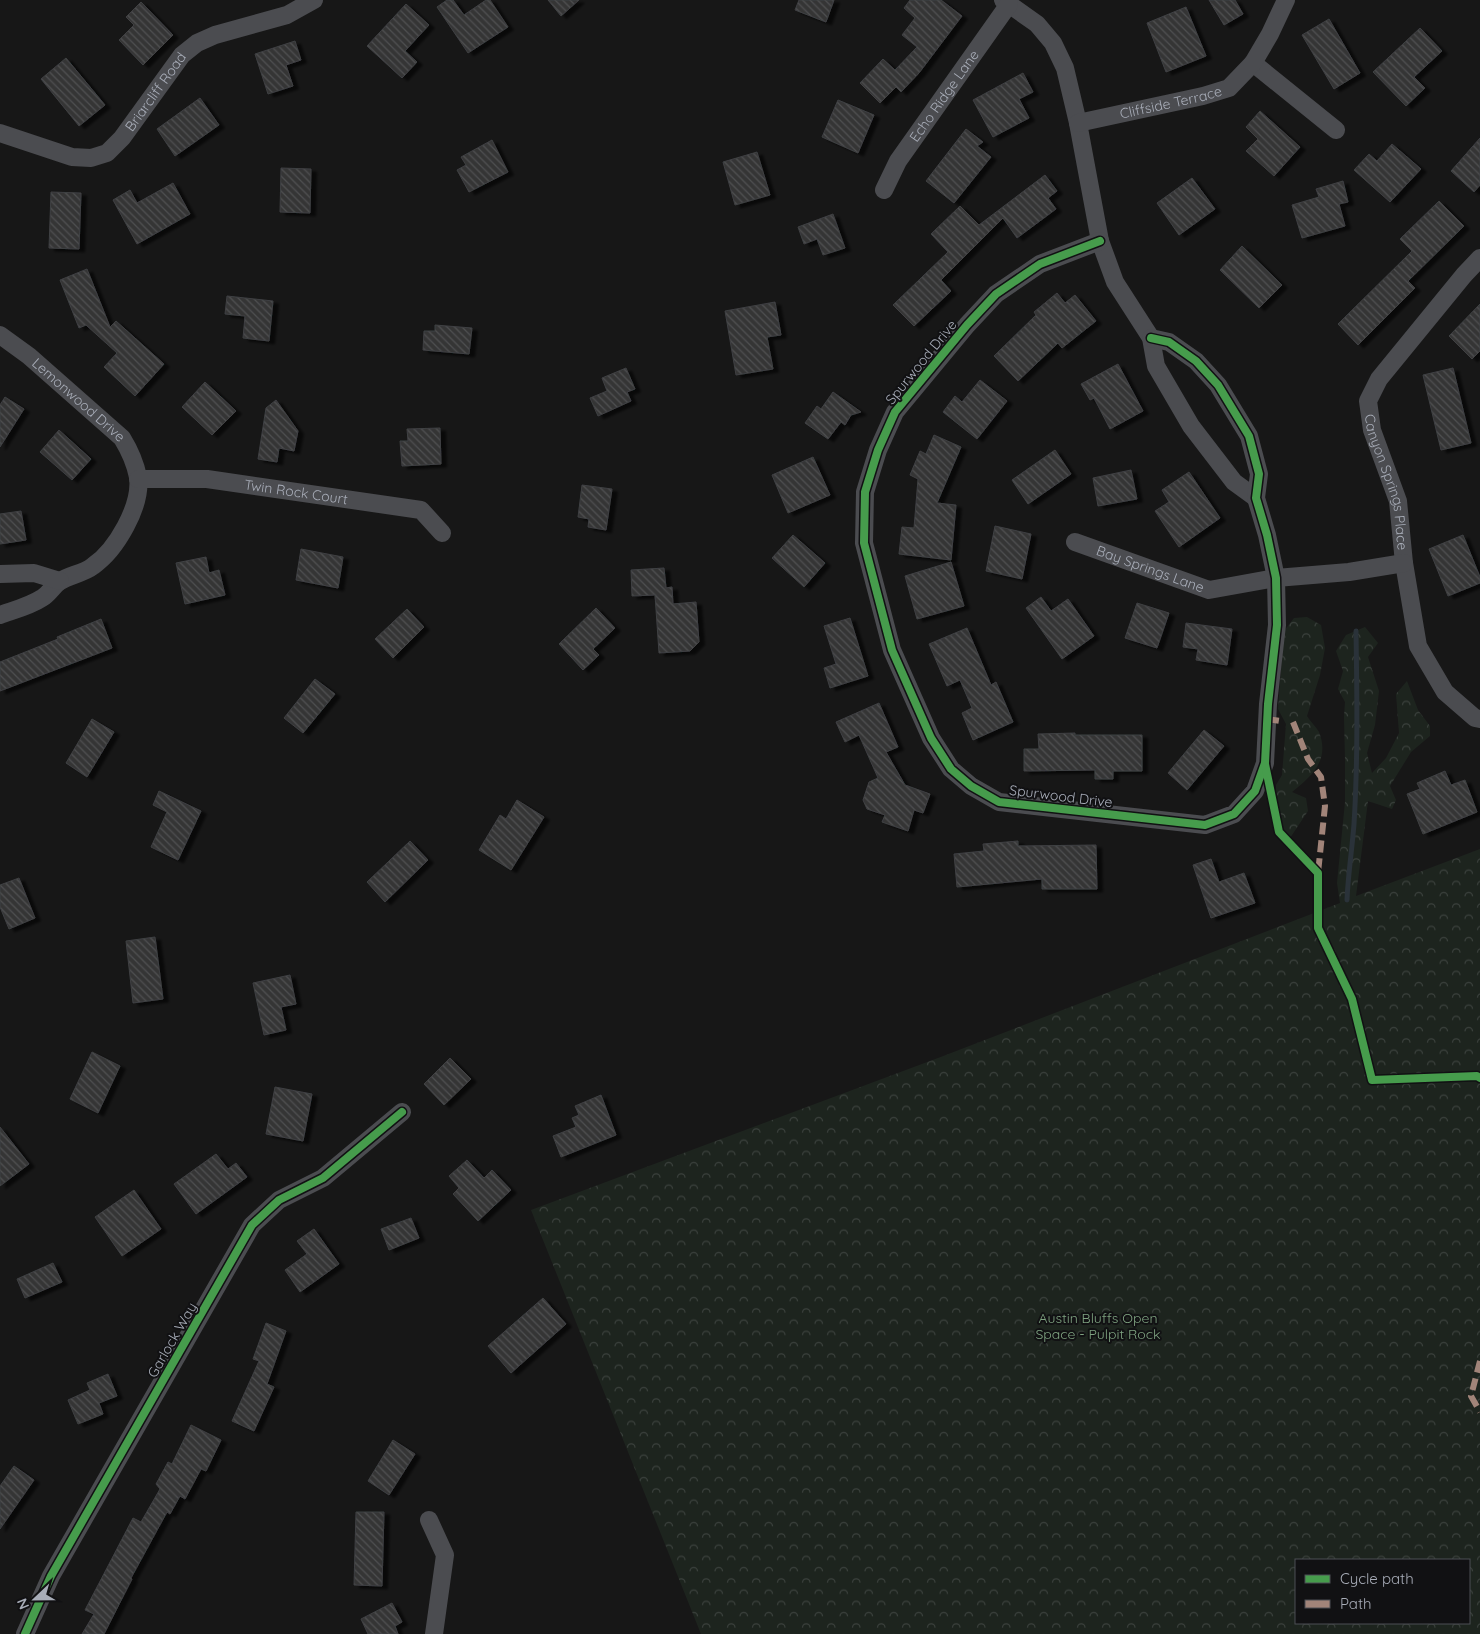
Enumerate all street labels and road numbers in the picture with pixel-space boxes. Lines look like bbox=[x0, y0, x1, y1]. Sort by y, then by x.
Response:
street label: Echo Ridge Lane bbox=[905, 46, 983, 145]
street label: Briarcliff Road bbox=[121, 49, 190, 135]
street label: Cliffside Terrace bbox=[1118, 82, 1224, 123]
street label: Spurwood Drive bbox=[881, 316, 961, 408]
street label: Lemonwood Drive bbox=[28, 354, 129, 446]
street label: Canyon Springs Place bbox=[1361, 413, 1412, 551]
street label: Twin Rock Court bbox=[243, 476, 349, 508]
street label: Bay Springs Lane bbox=[1094, 541, 1207, 597]
street label: Spurwood Drive bbox=[1008, 781, 1114, 811]
street label: Garlock Way bbox=[143, 1299, 201, 1381]

